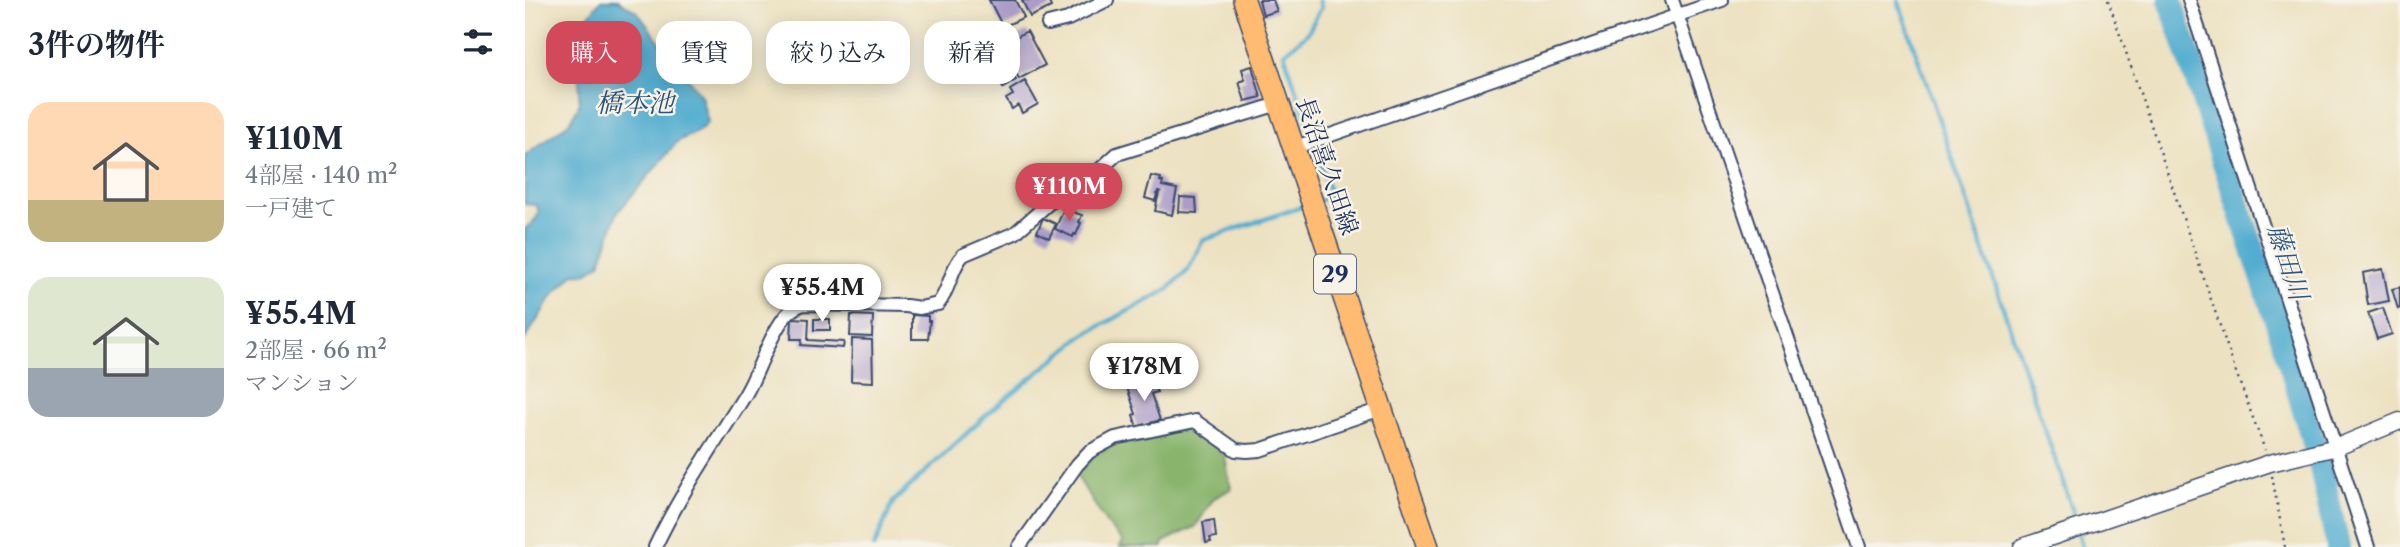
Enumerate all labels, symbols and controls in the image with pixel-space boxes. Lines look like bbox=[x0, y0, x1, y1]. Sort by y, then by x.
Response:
chip: 購入 bbox=[546, 21, 642, 84]
chip: 賃貸 bbox=[656, 21, 752, 84]
chip: 絞り込み bbox=[766, 21, 910, 84]
chip: 新着 bbox=[924, 21, 1020, 84]
icon: filters bbox=[459, 23, 497, 61]
text: 3件の物件 bbox=[28, 26, 165, 63]
water label: 橋本池 bbox=[596, 87, 677, 119]
street label: 長沼喜久田線 bbox=[1290, 93, 1365, 239]
text: ¥110M bbox=[245, 120, 343, 157]
icon: home bbox=[84, 130, 168, 214]
text: 4部屋 · 140 m² bbox=[245, 161, 398, 189]
pin: ¥110M bbox=[1020, 164, 1118, 223]
text: ¥110M bbox=[1031, 172, 1107, 200]
text: 一戸建て bbox=[245, 194, 337, 222]
water label: 藤田川 bbox=[2261, 220, 2316, 307]
road number: 29 bbox=[1314, 255, 1356, 294]
pin: ¥55.4M bbox=[765, 264, 879, 324]
text: ¥55.4M bbox=[779, 273, 865, 301]
text: ¥55.4M bbox=[245, 295, 357, 332]
icon: home bbox=[84, 305, 168, 389]
text: 2部屋 · 66 m² bbox=[245, 336, 387, 364]
pin: ¥178M bbox=[1095, 344, 1193, 403]
text: ¥178M bbox=[1106, 352, 1182, 380]
text: マンション bbox=[245, 369, 359, 397]

